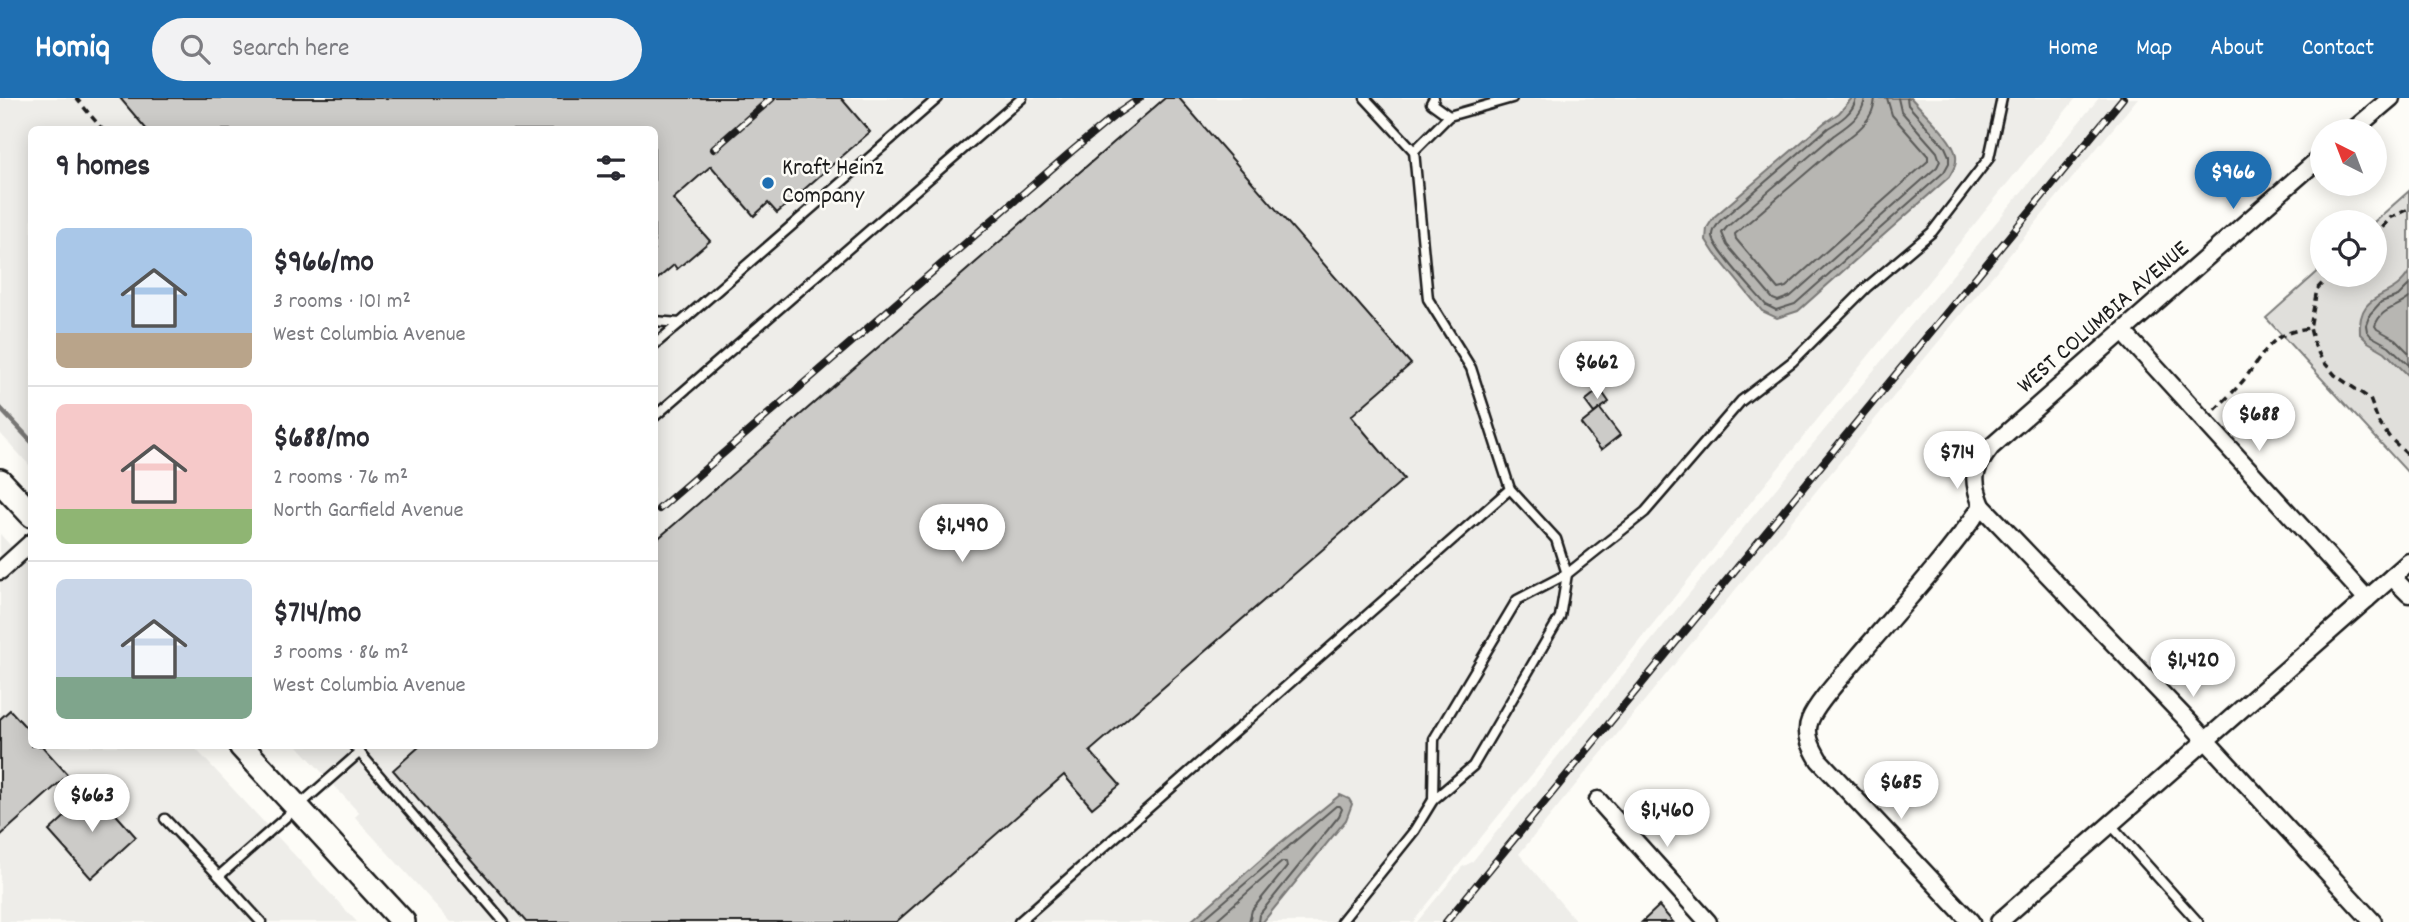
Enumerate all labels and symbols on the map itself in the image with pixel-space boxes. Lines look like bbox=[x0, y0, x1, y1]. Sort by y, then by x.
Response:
north arrow bbox=[2310, 119, 2387, 196]
place label: Kraft Heinz Company bbox=[782, 152, 884, 214]
pin: $966 bbox=[2192, 152, 2274, 211]
marker: Kraft Heinz Company bbox=[760, 175, 776, 191]
street label: WEST COLUMBIA AVENUE bbox=[2010, 233, 2198, 403]
pin: $662 bbox=[1556, 342, 1638, 401]
pin: $688 bbox=[2218, 394, 2300, 453]
pin: $714 bbox=[1916, 432, 1998, 491]
pin: $1,490 bbox=[905, 504, 1019, 564]
pin: $1,420 bbox=[2136, 640, 2250, 699]
pin: $685 bbox=[1860, 762, 1942, 821]
pin: $663 bbox=[51, 774, 133, 834]
pin: $1,460 bbox=[1610, 790, 1724, 849]

